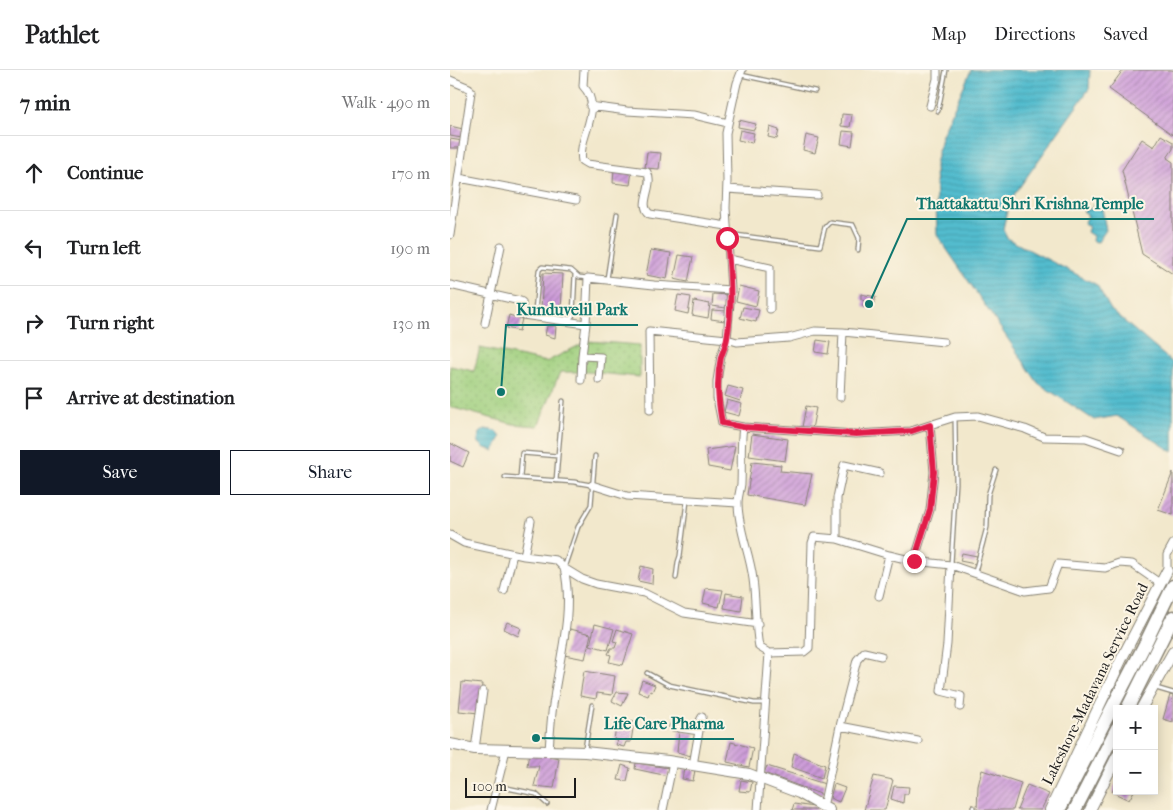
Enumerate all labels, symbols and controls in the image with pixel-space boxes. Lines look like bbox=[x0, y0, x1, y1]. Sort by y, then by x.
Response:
text: Pathlet bbox=[25, 21, 99, 49]
text: Map bbox=[932, 24, 966, 45]
text: Directions bbox=[994, 24, 1075, 45]
text: Saved bbox=[1103, 24, 1148, 45]
text: 7 min bbox=[20, 91, 71, 115]
text: Walk · 490 m bbox=[342, 93, 430, 112]
icon: ahead bbox=[20, 159, 48, 187]
text: Continue bbox=[67, 162, 143, 184]
text: 170 m bbox=[391, 164, 430, 183]
callout: Thattakattu Shri Krishna Temple bbox=[907, 188, 1154, 219]
text: Thattakattu Shri Krishna Temple bbox=[915, 194, 1144, 214]
route start bbox=[716, 227, 739, 250]
icon: left bbox=[20, 234, 48, 262]
text: Turn left bbox=[67, 237, 141, 259]
text: 190 m bbox=[390, 239, 430, 258]
callout: Kunduvelil Park bbox=[506, 294, 638, 325]
text: Kunduvelil Park bbox=[516, 300, 629, 319]
icon: right bbox=[20, 309, 48, 337]
text: Turn right bbox=[67, 312, 154, 334]
text: 130 m bbox=[392, 314, 430, 333]
icon: arrive bbox=[20, 384, 48, 412]
text: Arrive at destination bbox=[67, 387, 235, 409]
button: Save bbox=[20, 450, 220, 495]
button: Share bbox=[230, 450, 430, 495]
route end bbox=[903, 550, 926, 573]
street label: Lakeshore-Madavana Service Road bbox=[1038, 579, 1152, 788]
map controls bbox=[1113, 705, 1158, 795]
button: + bbox=[1113, 705, 1158, 750]
callout: Life Care Pharma bbox=[593, 708, 734, 739]
text: Life Care Pharma bbox=[604, 714, 725, 733]
button: − bbox=[1113, 750, 1158, 795]
scale bar bbox=[465, 775, 576, 798]
text: 100 m bbox=[472, 778, 507, 795]

